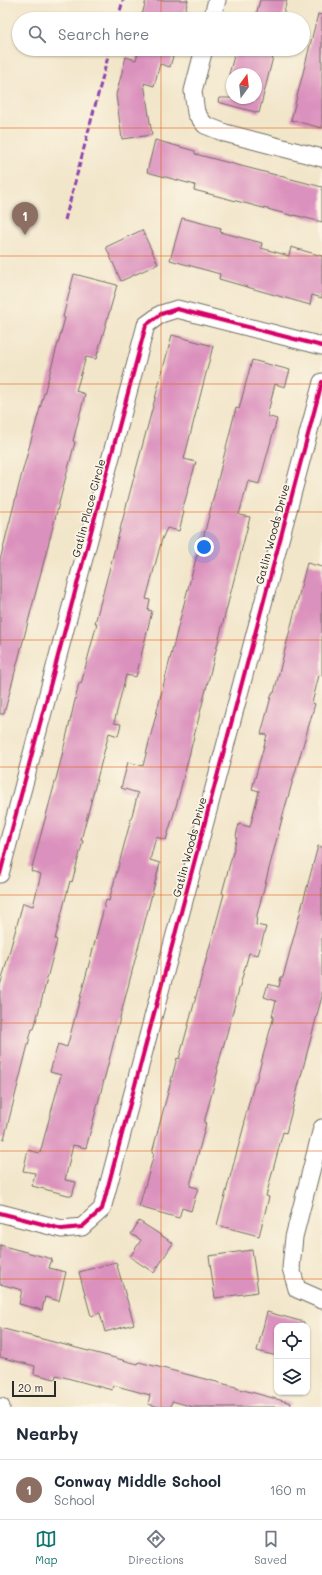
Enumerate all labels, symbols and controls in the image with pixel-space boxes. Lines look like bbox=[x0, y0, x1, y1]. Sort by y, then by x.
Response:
search box bbox=[12, 12, 310, 56]
icon: search bbox=[26, 23, 48, 45]
text: Search here bbox=[58, 24, 149, 44]
north arrow bbox=[226, 68, 262, 104]
pin: 1 bbox=[12, 202, 38, 235]
street label: Gatlin Place Circle bbox=[68, 457, 108, 559]
street label: Gatlin Woods Drive bbox=[251, 482, 293, 586]
your location bbox=[194, 537, 214, 557]
street label: Gatlin Woods Drive bbox=[168, 795, 210, 899]
map controls bbox=[274, 1323, 310, 1395]
button: locate bbox=[274, 1323, 310, 1359]
button: layers bbox=[274, 1359, 310, 1395]
scale bar bbox=[12, 1379, 56, 1398]
text: 20 m bbox=[18, 1380, 43, 1395]
text: Nearby bbox=[16, 1422, 78, 1444]
text: Conway Middle School bbox=[54, 1471, 221, 1491]
text: 1 bbox=[26, 1481, 32, 1498]
text: 160 m bbox=[270, 1481, 306, 1498]
text: School bbox=[54, 1491, 95, 1508]
tab: Map bbox=[35, 1528, 58, 1567]
tab: Directions bbox=[128, 1528, 184, 1567]
tab: Saved bbox=[254, 1528, 287, 1567]

